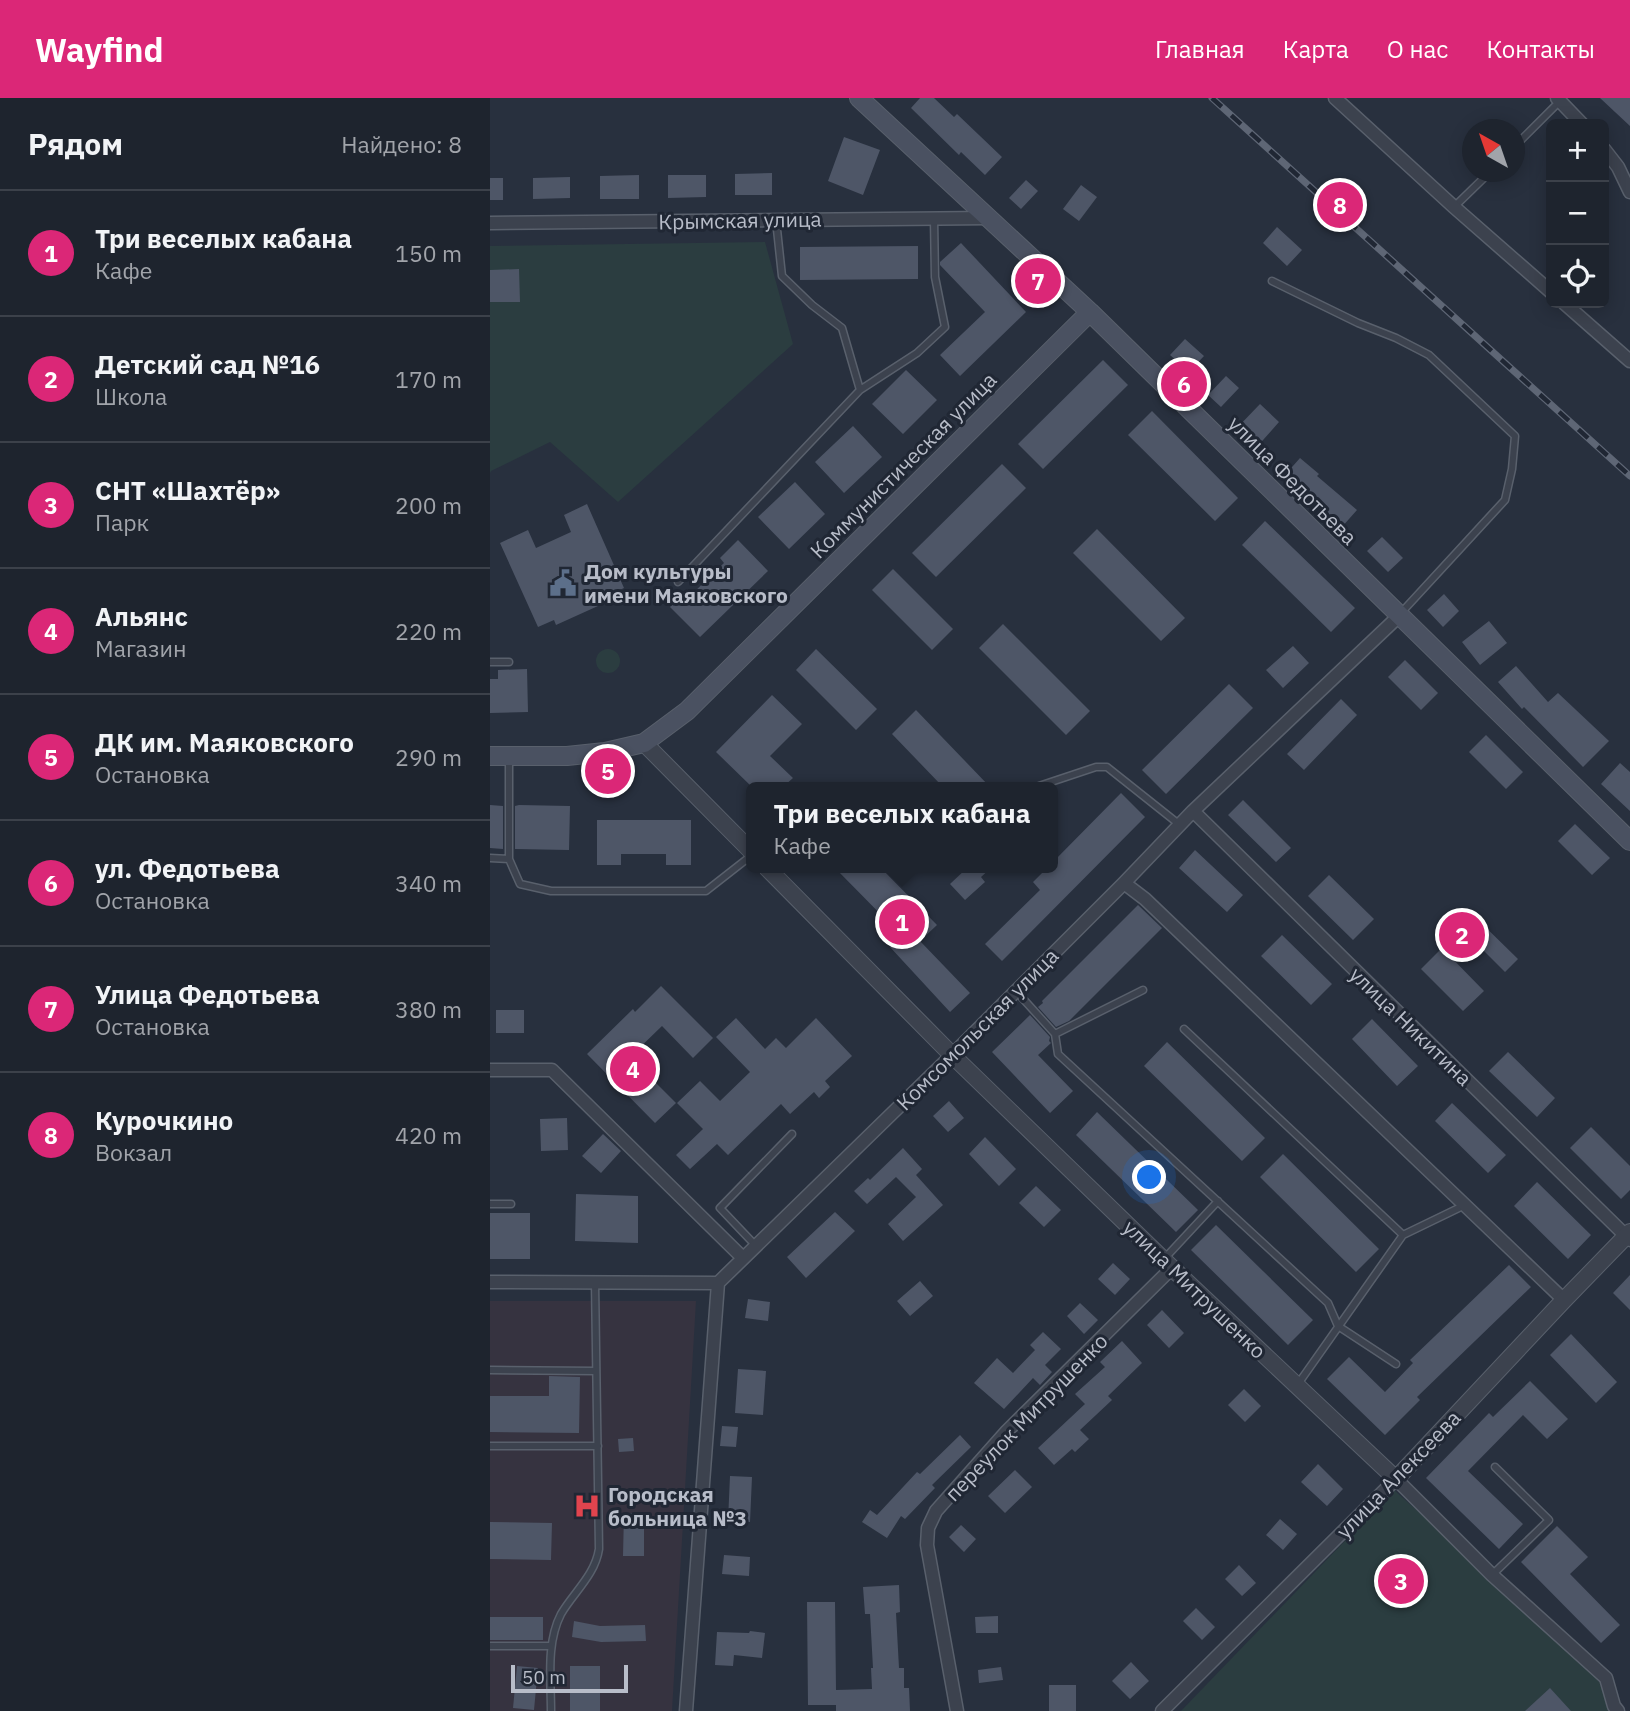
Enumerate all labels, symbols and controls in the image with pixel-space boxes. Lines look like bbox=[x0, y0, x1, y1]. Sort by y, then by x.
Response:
text: Wayfind bbox=[35, 28, 164, 71]
text: Главная bbox=[1155, 33, 1245, 65]
text: Карта bbox=[1283, 33, 1349, 65]
text: О нас bbox=[1387, 33, 1448, 65]
text: Контакты bbox=[1486, 33, 1595, 65]
north arrow bbox=[1462, 119, 1525, 182]
map controls bbox=[1546, 119, 1609, 308]
button: + bbox=[1546, 119, 1609, 182]
text: Рядом bbox=[28, 124, 123, 163]
text: Найдено: 8 bbox=[341, 129, 462, 159]
pin: 8 bbox=[1317, 179, 1363, 231]
button: − bbox=[1546, 182, 1609, 245]
street label: Крымская улица bbox=[658, 205, 822, 235]
text: Три веселых кабана bbox=[95, 221, 352, 255]
text: 1 bbox=[44, 238, 58, 268]
text: 150 m bbox=[395, 238, 462, 268]
button: locate bbox=[1546, 245, 1609, 308]
text: Кафе bbox=[95, 255, 152, 285]
pin: 7 bbox=[1015, 255, 1061, 307]
text: Детский сад №16 bbox=[95, 347, 320, 381]
pin: 6 bbox=[1161, 358, 1207, 410]
text: 2 bbox=[44, 364, 58, 394]
text: 170 m bbox=[395, 364, 462, 394]
street label: Коммунистическая улица bbox=[804, 366, 1002, 564]
text: Школа bbox=[95, 381, 167, 411]
street label: улица Федотьева bbox=[1222, 409, 1364, 551]
text: СНТ «Шахтёр» bbox=[95, 473, 280, 507]
text: 3 bbox=[44, 490, 58, 520]
text: 200 m bbox=[395, 490, 462, 520]
text: Парк bbox=[95, 507, 149, 537]
place label: Дом культуры имени Маяковского bbox=[584, 557, 788, 609]
public building icon: Дом культуры имени Маяковского bbox=[548, 568, 578, 598]
text: Альянс bbox=[95, 599, 188, 633]
text: 4 bbox=[44, 616, 58, 646]
text: 220 m bbox=[395, 616, 462, 646]
text: Магазин bbox=[95, 633, 186, 663]
text: ДК им. Маяковского bbox=[95, 725, 354, 759]
text: 5 bbox=[44, 742, 58, 772]
text: 290 m bbox=[395, 742, 462, 772]
pin: 5 bbox=[585, 745, 631, 797]
text: Остановка bbox=[95, 759, 210, 789]
popup bbox=[746, 782, 1058, 873]
text: Три веселых кабана bbox=[773, 796, 1031, 830]
text: Кафе bbox=[773, 830, 831, 860]
text: ул. Федотьева bbox=[95, 851, 280, 885]
text: 6 bbox=[44, 868, 58, 898]
text: 340 m bbox=[395, 868, 462, 898]
text: Остановка bbox=[95, 885, 210, 915]
pin: 1 bbox=[879, 896, 925, 948]
pin: 2 bbox=[1439, 909, 1485, 961]
street label: Комсомольская улица bbox=[890, 942, 1064, 1116]
street label: улица Никитина bbox=[1344, 960, 1478, 1092]
text: Улица Федотьева bbox=[95, 977, 320, 1011]
text: 7 bbox=[44, 994, 58, 1024]
text: 380 m bbox=[395, 994, 462, 1024]
text: Остановка bbox=[95, 1011, 210, 1041]
pin: 4 bbox=[610, 1043, 656, 1095]
text: Курочкино bbox=[95, 1103, 233, 1137]
text: 8 bbox=[44, 1120, 58, 1150]
text: 420 m bbox=[395, 1120, 462, 1150]
text: Вокзал bbox=[95, 1137, 172, 1167]
your location bbox=[1132, 1160, 1166, 1194]
street label: улица Митрушенко bbox=[1117, 1213, 1273, 1365]
street label: переулок Митрушенко bbox=[939, 1327, 1113, 1507]
street label: улица Алексеева bbox=[1330, 1404, 1466, 1544]
place label: Городская больница №3 bbox=[608, 1480, 747, 1532]
hospital icon: Городская больница №3 bbox=[572, 1491, 602, 1521]
pin: 3 bbox=[1378, 1555, 1424, 1607]
scale bar bbox=[511, 1662, 628, 1694]
text: 50 m bbox=[522, 1665, 566, 1689]

